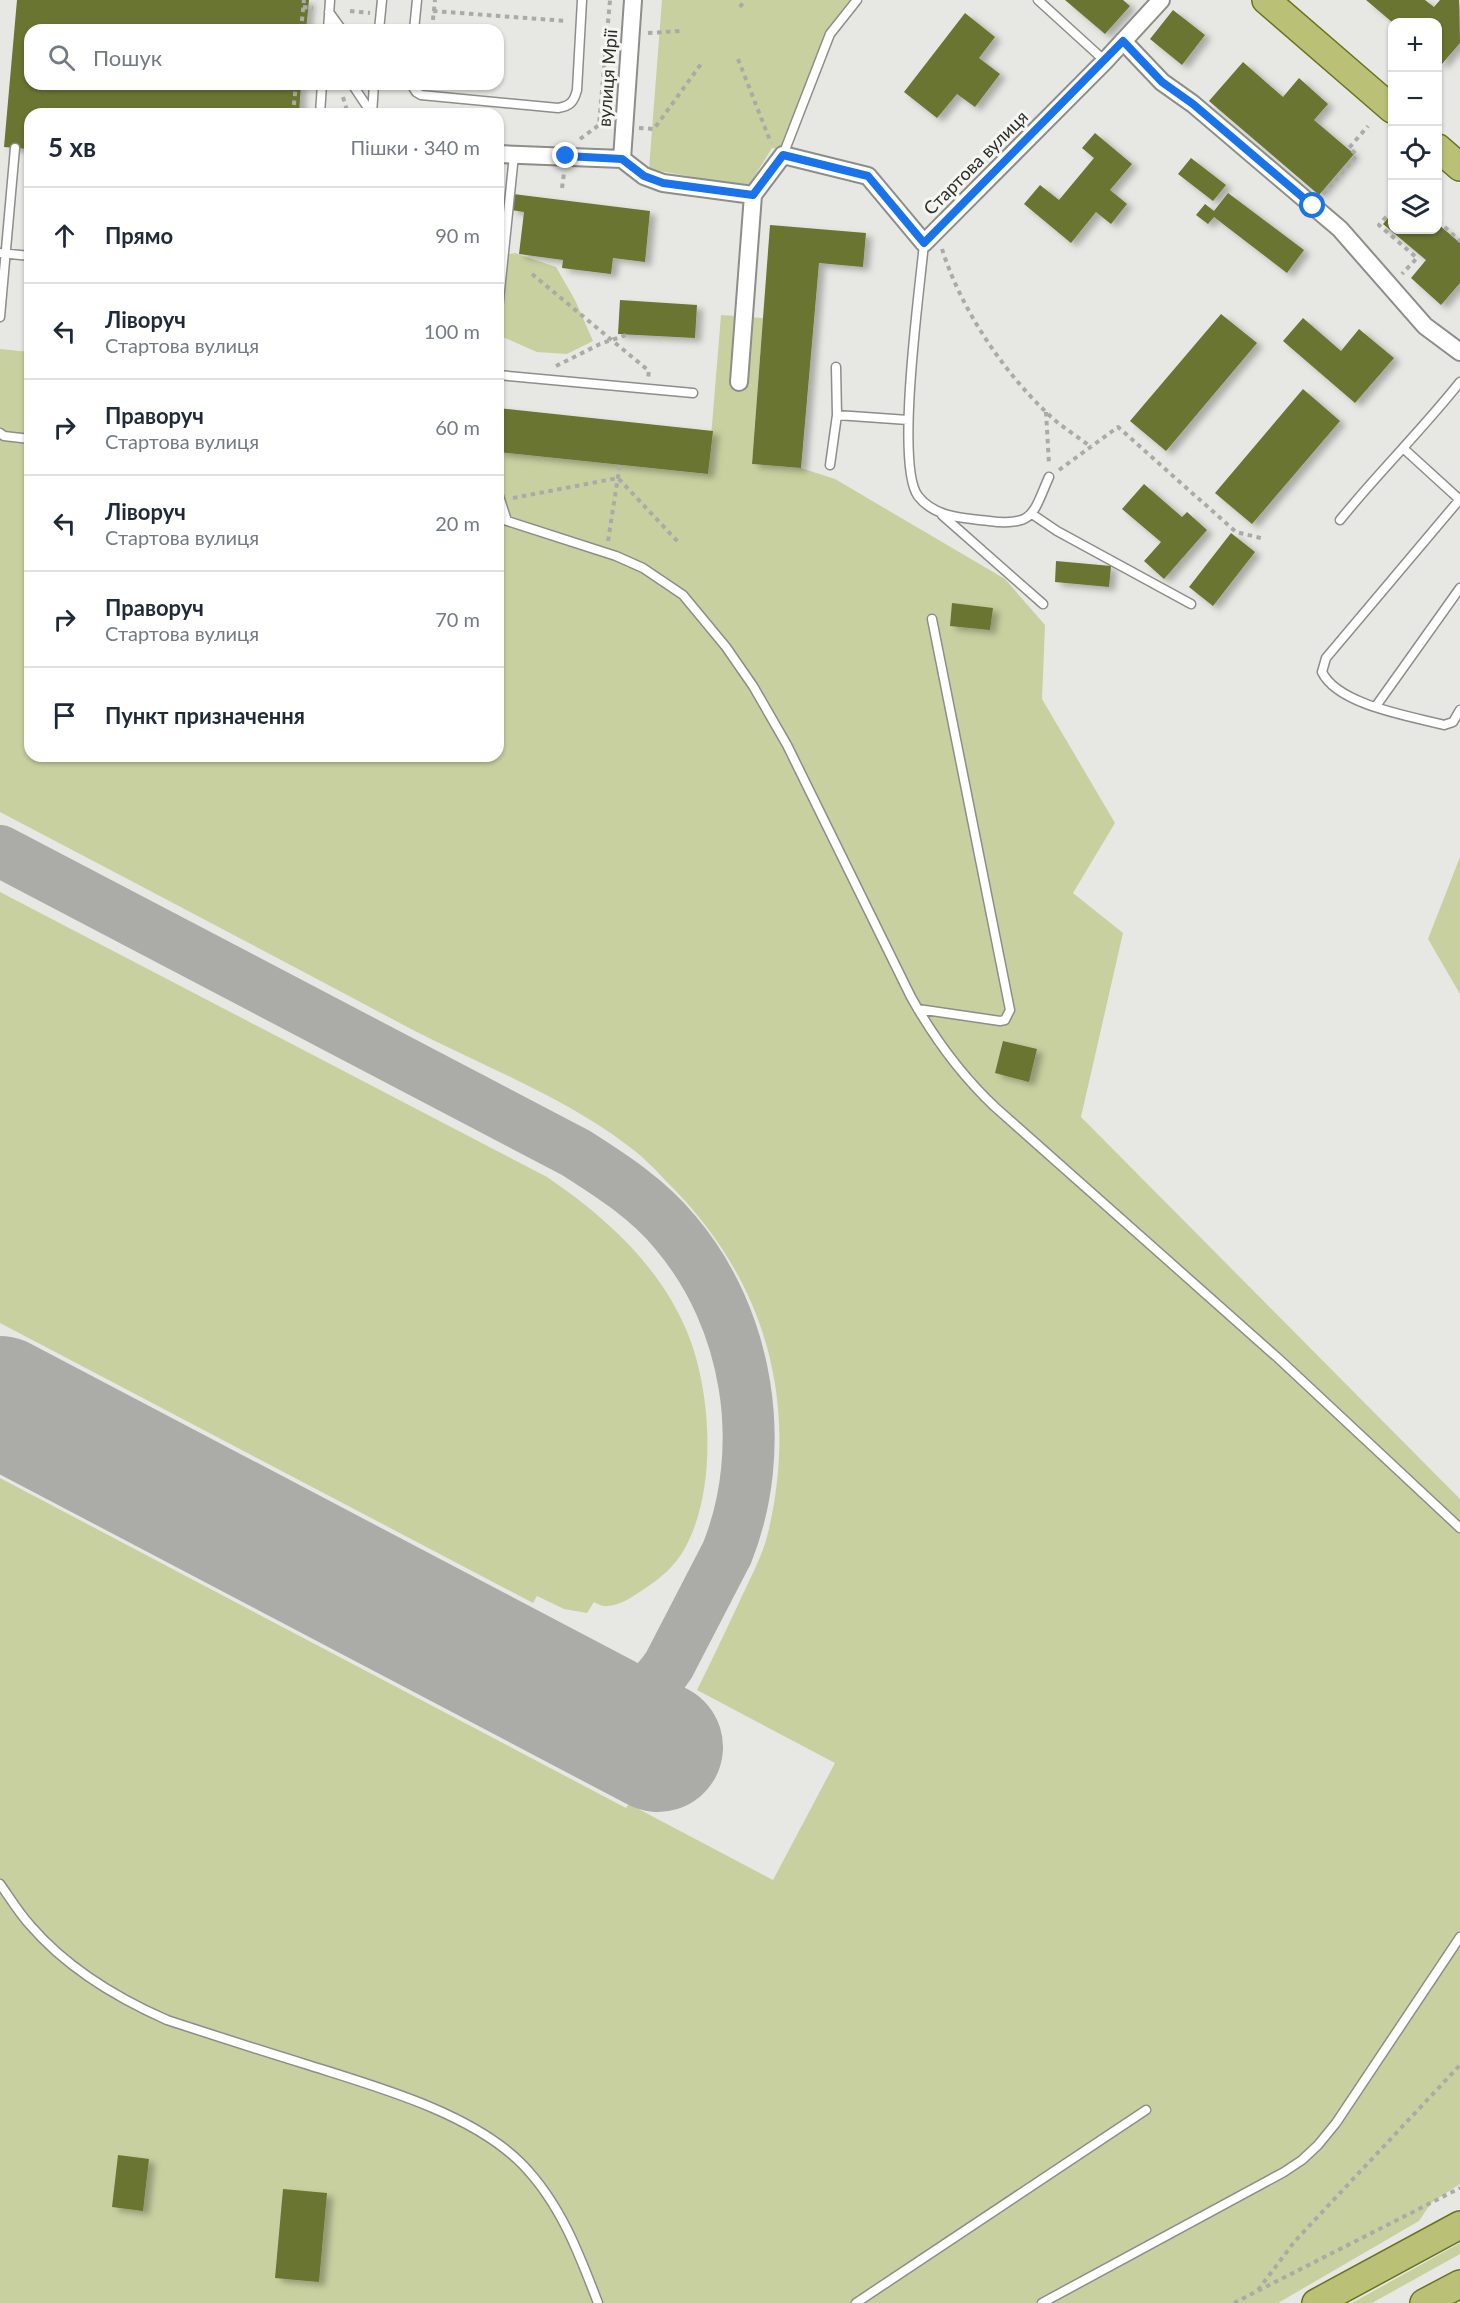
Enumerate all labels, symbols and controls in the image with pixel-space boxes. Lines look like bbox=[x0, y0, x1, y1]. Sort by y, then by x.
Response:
map controls bbox=[1388, 18, 1442, 234]
button: + bbox=[1388, 18, 1442, 72]
search box bbox=[24, 24, 504, 90]
street label: вулиця Мрії bbox=[593, 28, 621, 127]
icon: search bbox=[45, 41, 78, 74]
text: Пошук bbox=[93, 44, 162, 71]
button: − bbox=[1388, 72, 1442, 126]
street label: Стартова вулиця bbox=[918, 105, 1032, 219]
button: locate bbox=[1388, 126, 1442, 180]
text: 5 хв bbox=[48, 131, 96, 163]
text: Пішки · 340 m bbox=[351, 135, 480, 159]
route end bbox=[552, 142, 578, 168]
button: layers bbox=[1388, 180, 1442, 234]
route start bbox=[1299, 192, 1325, 218]
icon: ahead bbox=[48, 219, 81, 252]
text: Прямо bbox=[105, 222, 173, 249]
text: 90 m bbox=[435, 223, 480, 247]
text: Ліворуч bbox=[105, 306, 186, 333]
icon: left bbox=[48, 315, 81, 348]
text: 100 m bbox=[424, 319, 480, 343]
text: Стартова вулиця bbox=[105, 333, 259, 357]
text: Праворуч bbox=[105, 402, 204, 429]
icon: right bbox=[48, 411, 81, 444]
text: 60 m bbox=[435, 415, 480, 439]
text: Стартова вулиця bbox=[105, 429, 259, 453]
text: Ліворуч bbox=[105, 498, 186, 525]
icon: left bbox=[48, 507, 81, 540]
text: 20 m bbox=[435, 511, 480, 535]
text: Стартова вулиця bbox=[105, 525, 259, 549]
text: Праворуч bbox=[105, 594, 204, 621]
icon: right bbox=[48, 603, 81, 636]
text: 70 m bbox=[435, 607, 480, 631]
text: Стартова вулиця bbox=[105, 621, 259, 645]
icon: arrive bbox=[48, 699, 81, 732]
text: Пункт призначення bbox=[105, 702, 305, 729]

